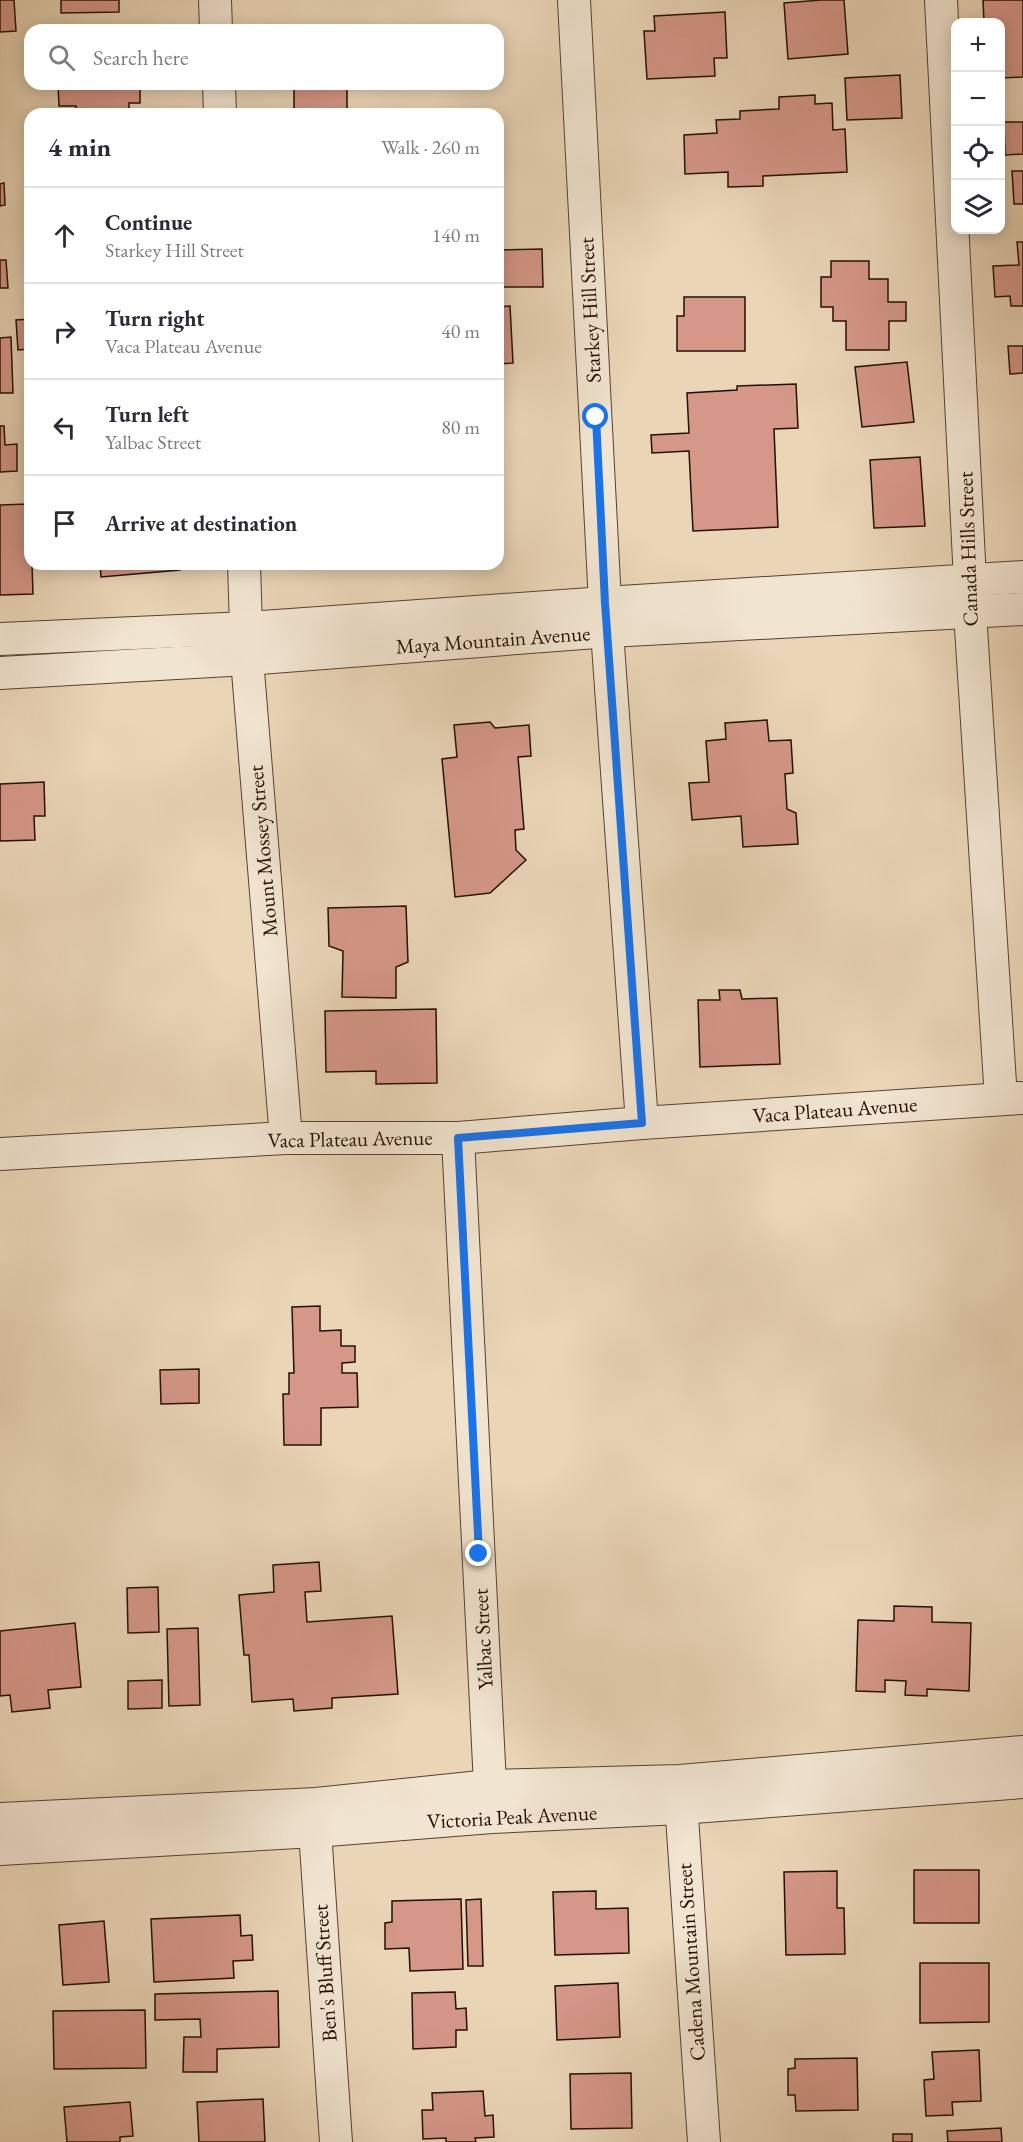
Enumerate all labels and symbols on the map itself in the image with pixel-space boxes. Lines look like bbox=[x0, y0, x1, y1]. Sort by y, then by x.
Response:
street label: Starkey Hill Street bbox=[572, 236, 607, 384]
route start bbox=[582, 403, 608, 429]
street label: Canada Hills Street bbox=[951, 471, 984, 627]
street label: Maya Mountain Avenue bbox=[395, 619, 591, 660]
street label: Mount Mossey Street bbox=[242, 764, 283, 938]
street label: Vaca Plateau Avenue bbox=[752, 1090, 918, 1129]
street label: Vaca Plateau Avenue bbox=[267, 1124, 433, 1153]
route end bbox=[465, 1540, 491, 1566]
street label: Yalbac Street bbox=[466, 1587, 499, 1690]
street label: Victoria Peak Avenue bbox=[426, 1799, 598, 1834]
street label: Cadena Mountain Street bbox=[670, 1862, 711, 2062]
street label: Ben's Bluff Street bbox=[306, 1903, 343, 2043]

